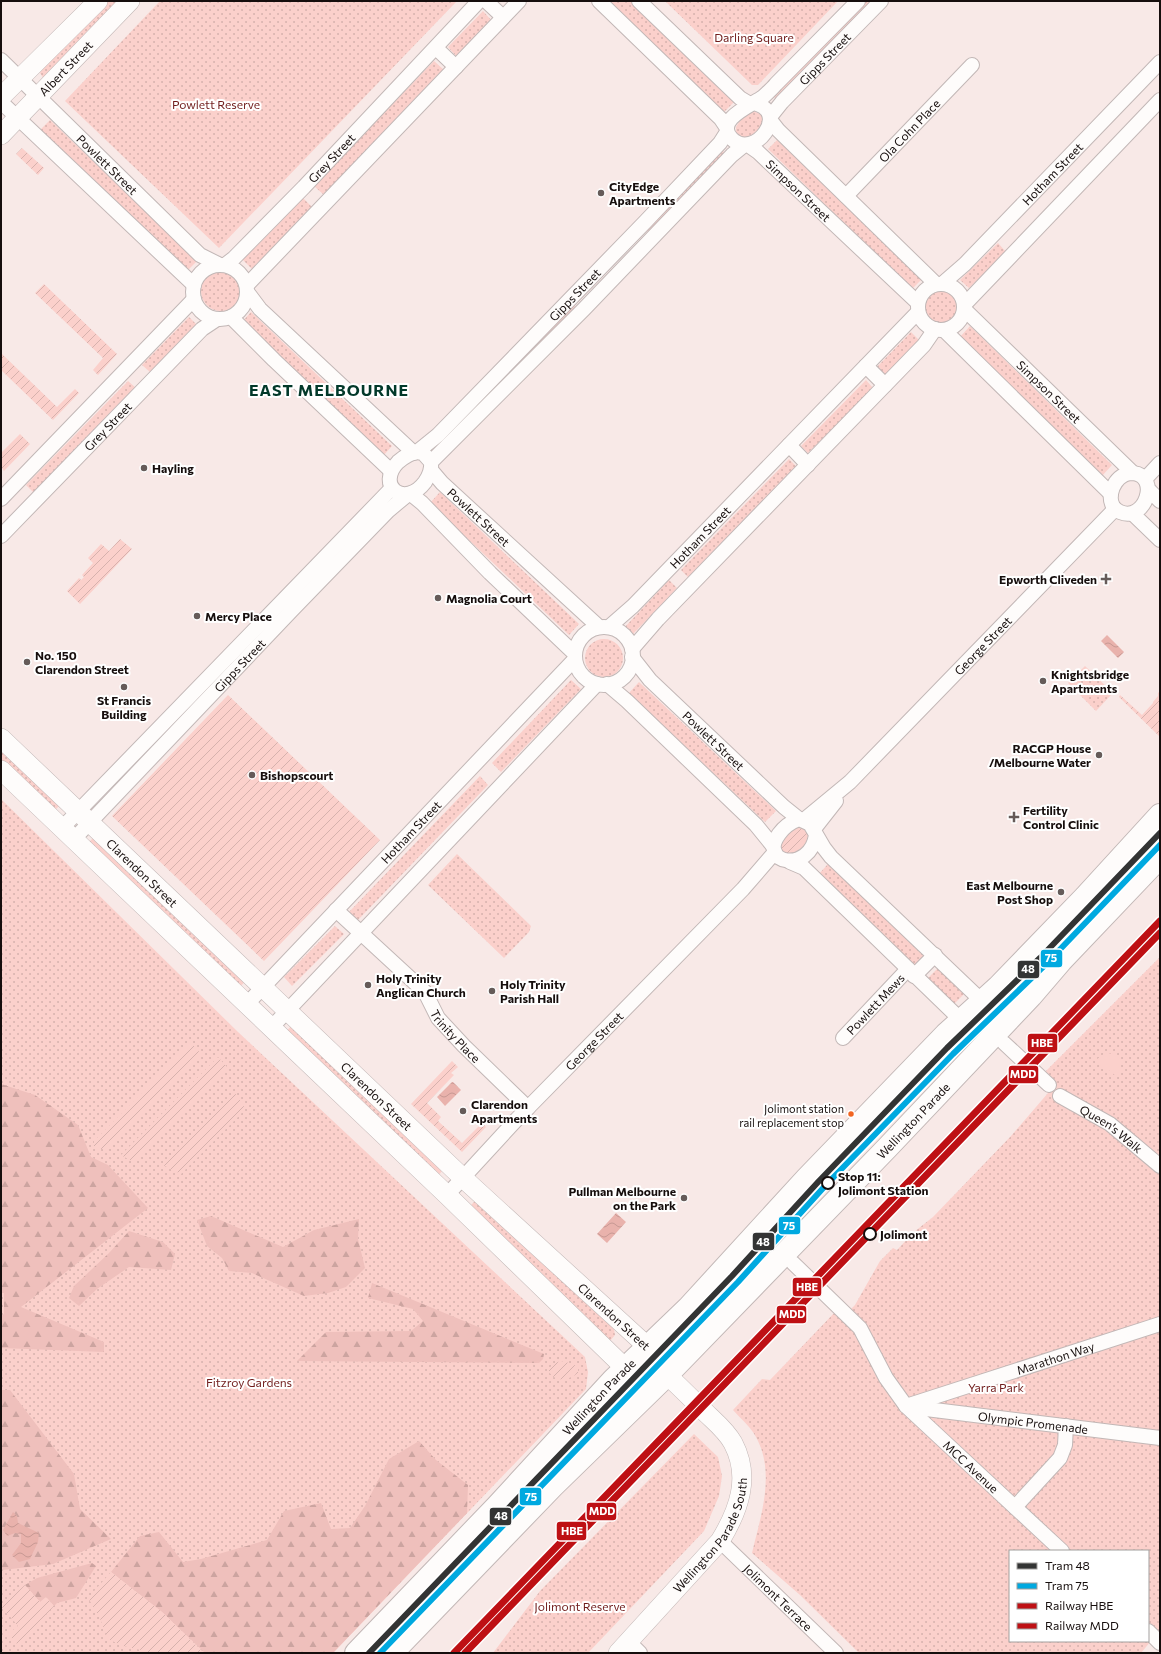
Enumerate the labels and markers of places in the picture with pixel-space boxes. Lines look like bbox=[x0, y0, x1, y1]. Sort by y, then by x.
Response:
place label: CityEdge Apartments bbox=[609, 179, 676, 207]
marker: CityEdge Apartments bbox=[596, 188, 606, 198]
place label: Hayling bbox=[152, 461, 194, 475]
marker: Hayling bbox=[139, 463, 149, 473]
place label: Epworth Cliveden bbox=[999, 572, 1097, 586]
marker: Epworth Cliveden bbox=[1100, 573, 1112, 585]
place label: Magnolia Court bbox=[446, 591, 532, 605]
marker: Magnolia Court bbox=[433, 593, 443, 603]
place label: Mercy Place bbox=[205, 609, 272, 623]
marker: Mercy Place bbox=[192, 611, 202, 621]
place label: No. 150 Clarendon Street bbox=[35, 648, 129, 676]
marker: No. 150 Clarendon Street bbox=[22, 657, 32, 667]
place label: Knightsbridge Apartments bbox=[1051, 667, 1129, 695]
marker: Knightsbridge Apartments bbox=[1038, 676, 1048, 686]
marker: St Francis Building bbox=[119, 682, 129, 692]
place label: St Francis Building bbox=[97, 693, 151, 721]
place label: RACGP House /Melbourne Water bbox=[989, 741, 1091, 769]
marker: RACGP House /Melbourne Water bbox=[1094, 750, 1104, 760]
place label: Bishopscourt bbox=[260, 768, 333, 782]
marker: Bishopscourt bbox=[247, 770, 257, 780]
place label: Fertility Control Clinic bbox=[1023, 803, 1099, 831]
marker: Fertility Control Clinic bbox=[1008, 811, 1020, 823]
place label: East Melbourne Post Shop bbox=[966, 878, 1053, 906]
marker: East Melbourne Post Shop bbox=[1056, 887, 1066, 897]
place label: Holy Trinity Anglican Church bbox=[376, 971, 466, 999]
place label: Holy Trinity Parish Hall bbox=[500, 977, 566, 1005]
marker: Holy Trinity Anglican Church bbox=[363, 980, 373, 990]
marker: Holy Trinity Parish Hall bbox=[487, 986, 497, 996]
place label: Clarendon Apartments bbox=[471, 1097, 538, 1125]
place label: Jolimont station rail replacement stop bbox=[739, 1102, 844, 1129]
marker: Clarendon Apartments bbox=[458, 1106, 468, 1116]
marker: Jolimont station rail replacement stop bbox=[846, 1109, 856, 1119]
place label: Stop 11: Jolimont Station bbox=[838, 1169, 929, 1198]
marker: Stop 11: Jolimont Station bbox=[821, 1176, 835, 1190]
place label: Pullman Melbourne on the Park bbox=[568, 1184, 676, 1212]
marker: Pullman Melbourne on the Park bbox=[679, 1193, 689, 1203]
marker: Jolimont bbox=[863, 1227, 877, 1241]
place label: Jolimont bbox=[880, 1227, 927, 1242]

